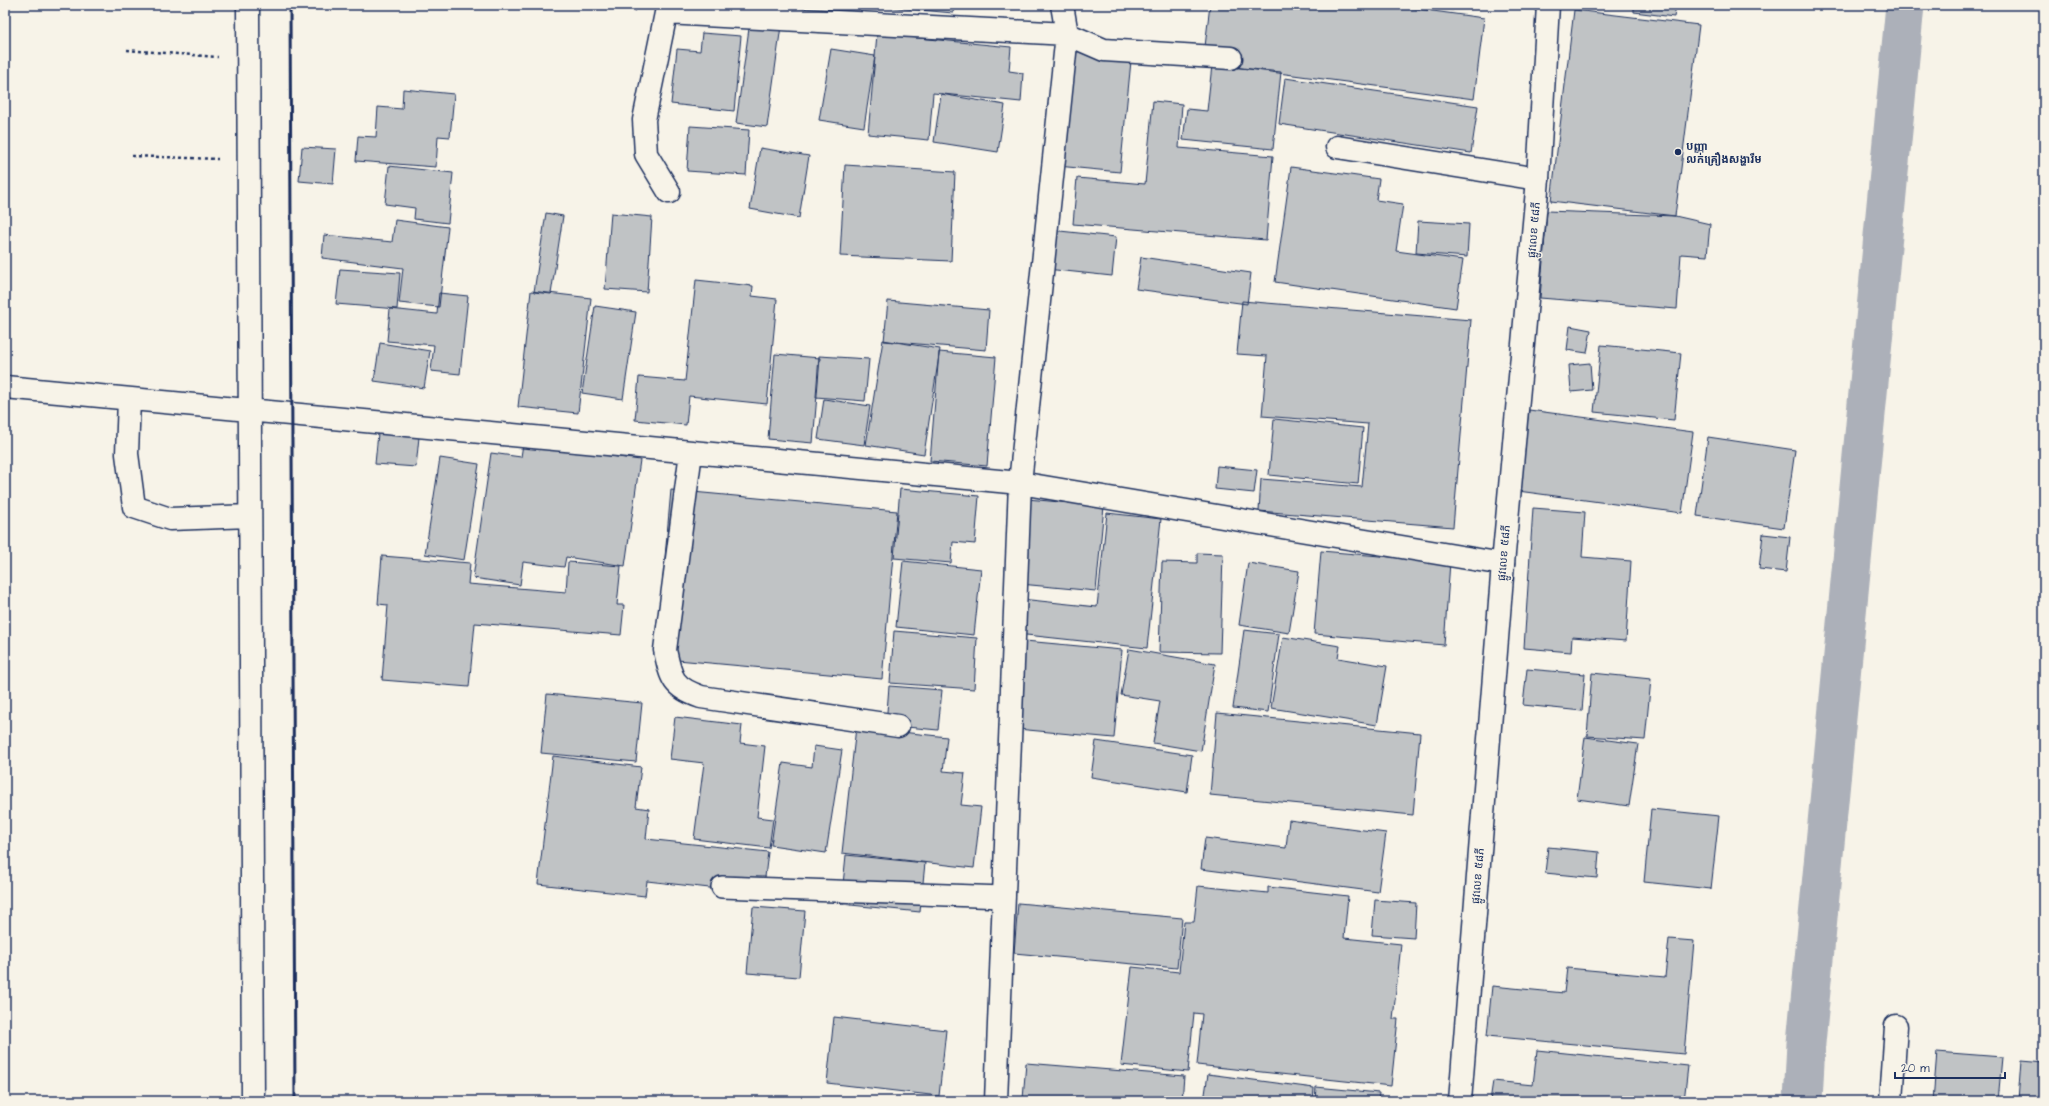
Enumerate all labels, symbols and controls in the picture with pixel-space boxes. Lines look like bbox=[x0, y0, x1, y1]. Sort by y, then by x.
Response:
place label: បញ្ញា លក់គ្រឿងសង្ហារឹម bbox=[1686, 139, 1762, 167]
marker: បញ្ញា លក់គ្រឿងសង្ហារឹម bbox=[1673, 147, 1683, 157]
street label: ផ្លូវលេខ ៥៨ភី bbox=[1524, 201, 1546, 259]
street label: ផ្លូវលេខ ៥៨ភី bbox=[1494, 524, 1516, 582]
street label: ផ្លូវលេខ ៥៨ភី bbox=[1468, 847, 1490, 905]
scale bar bbox=[1895, 1054, 2005, 1080]
text: 20 m bbox=[1901, 1060, 1930, 1077]

